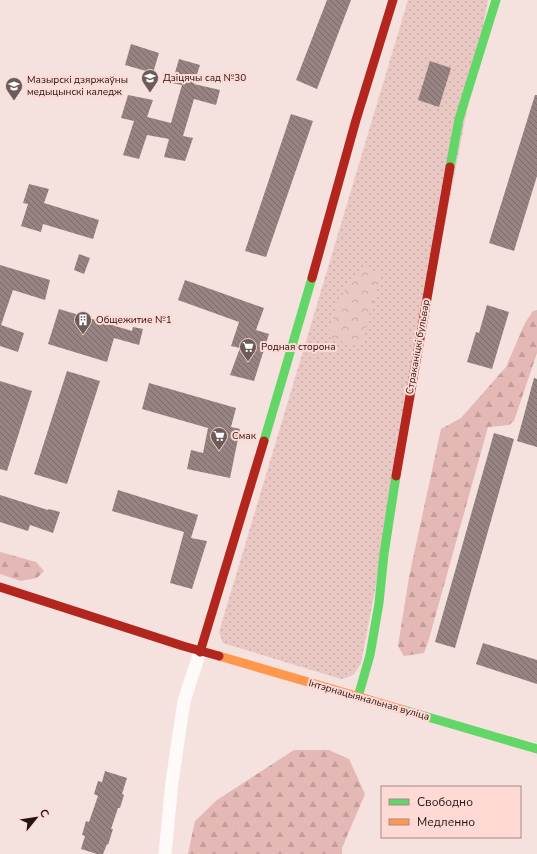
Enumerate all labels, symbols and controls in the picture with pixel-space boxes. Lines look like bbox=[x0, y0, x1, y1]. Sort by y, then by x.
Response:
school or university icon: Дзіцячы сад №30 bbox=[140, 68, 160, 93]
place label: Дзіцячы сад №30 bbox=[163, 71, 246, 85]
place label: Мазырскі дзяржаўны медыцынскі каледж bbox=[27, 73, 128, 99]
school or university icon: Мазырскі дзяржаўны медыцынскі каледж bbox=[4, 76, 24, 101]
street label: Страканіцкі бульвар bbox=[403, 298, 433, 396]
building icon: Общежитие №1 bbox=[73, 310, 93, 335]
place label: Общежитие №1 bbox=[96, 313, 172, 327]
supermarket icon: Родная сторона bbox=[238, 337, 258, 362]
place label: Родная сторона bbox=[261, 340, 336, 354]
supermarket icon: Смак bbox=[209, 426, 229, 451]
place label: Смак bbox=[232, 429, 257, 443]
street label: Інтэрнацыянальная вуліца bbox=[307, 676, 431, 724]
legend bbox=[381, 786, 521, 838]
text: Свободно bbox=[417, 794, 473, 810]
north arrow bbox=[16, 798, 56, 838]
text: С bbox=[36, 806, 53, 821]
text: Медленно bbox=[417, 814, 475, 830]

